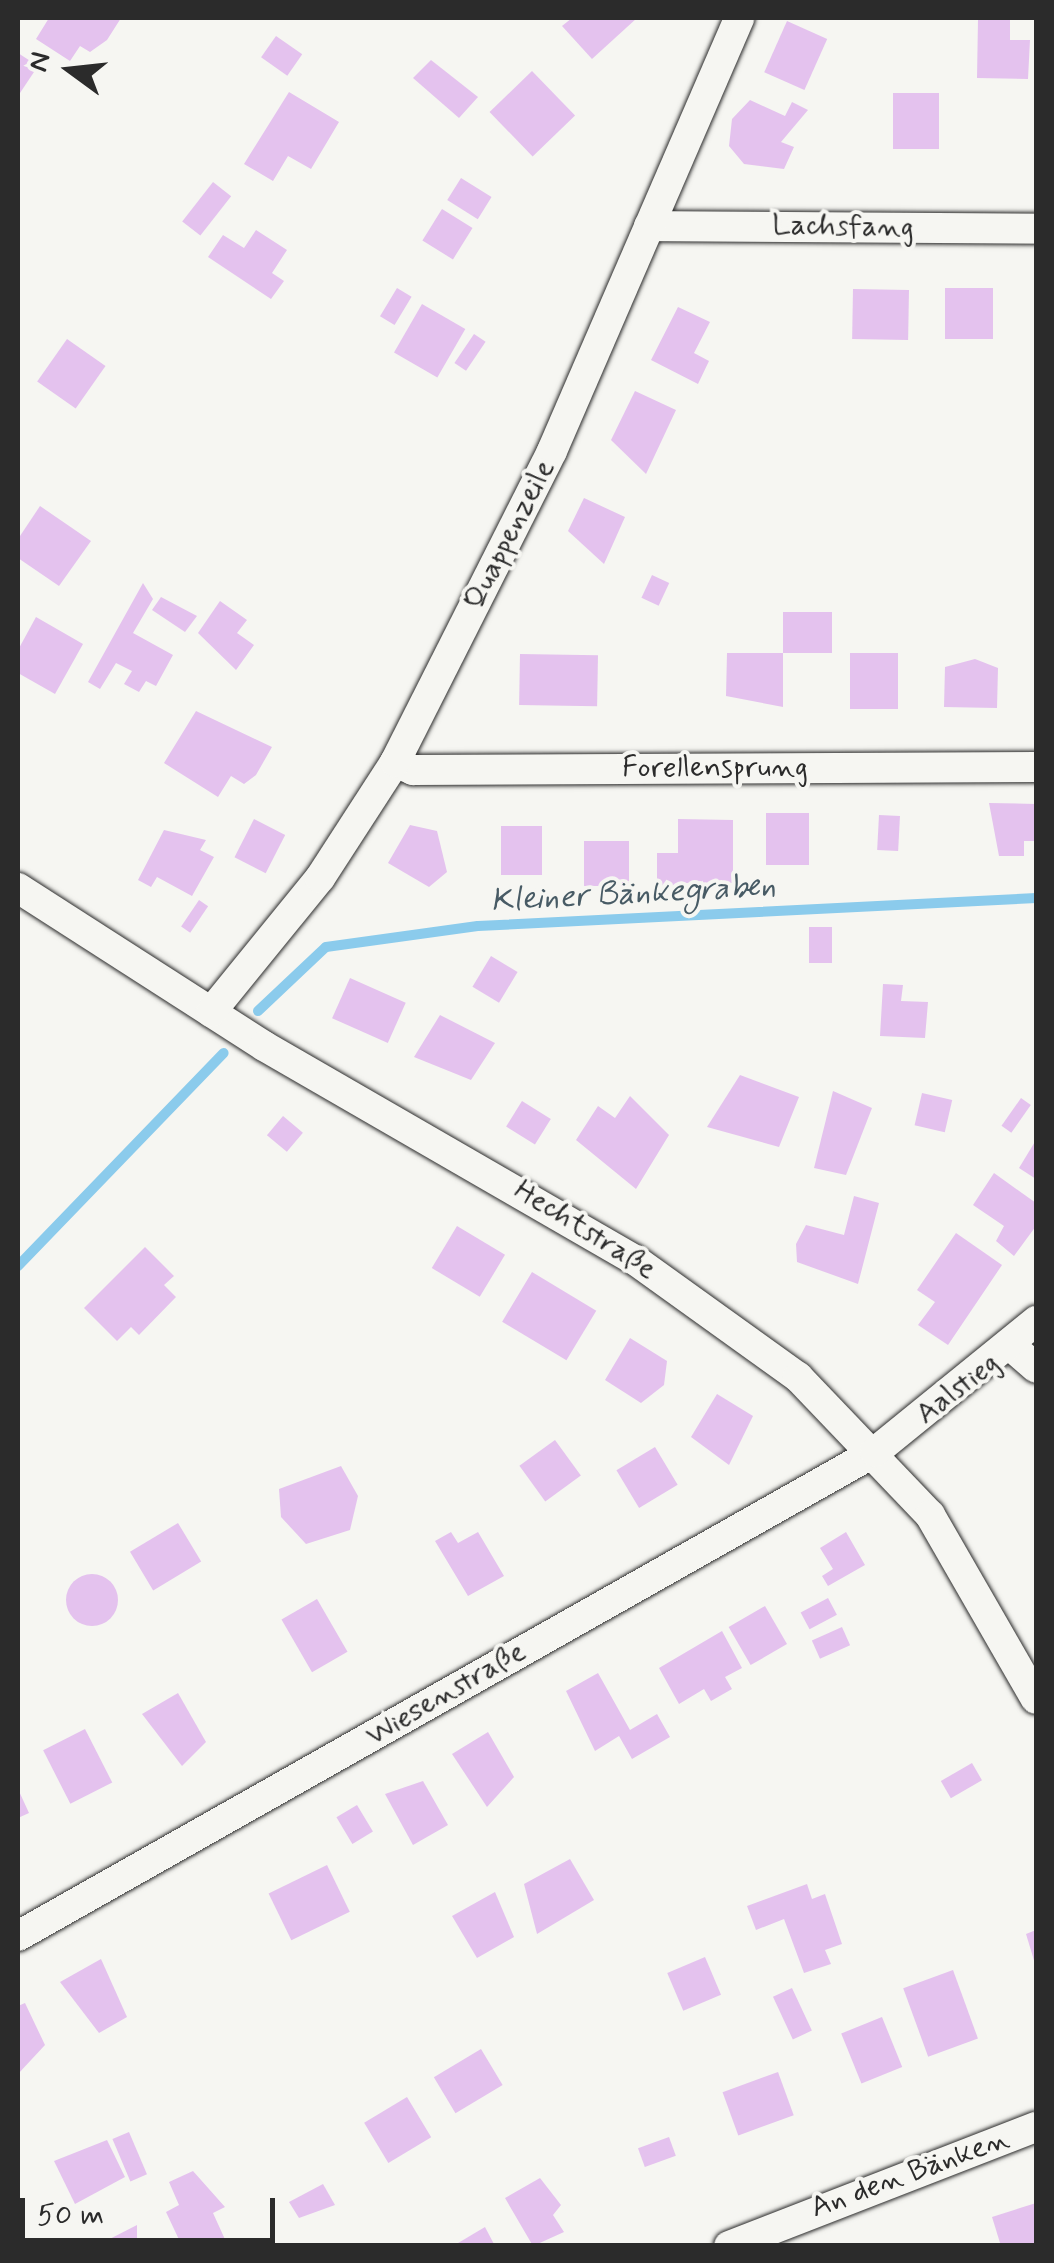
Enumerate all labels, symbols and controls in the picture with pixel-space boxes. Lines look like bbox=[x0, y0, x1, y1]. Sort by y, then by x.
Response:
north arrow bbox=[20, 20, 120, 120]
text: N bbox=[20, 48, 61, 76]
street label: Lachsfang bbox=[772, 208, 914, 246]
street label: Quappenzeile bbox=[457, 454, 563, 616]
street label: Forellensprung bbox=[622, 750, 808, 786]
water label: Kleiner Bänkegraben bbox=[490, 867, 776, 921]
street label: Hechtstraße bbox=[507, 1172, 663, 1288]
street label: Aalstieg bbox=[909, 1345, 1007, 1433]
street label: Wiesenstraße bbox=[360, 1634, 532, 1754]
street label: An den Bänken bbox=[809, 2123, 1011, 2225]
scale bar bbox=[25, 2178, 280, 2240]
text: 50 m bbox=[37, 2196, 104, 2235]

